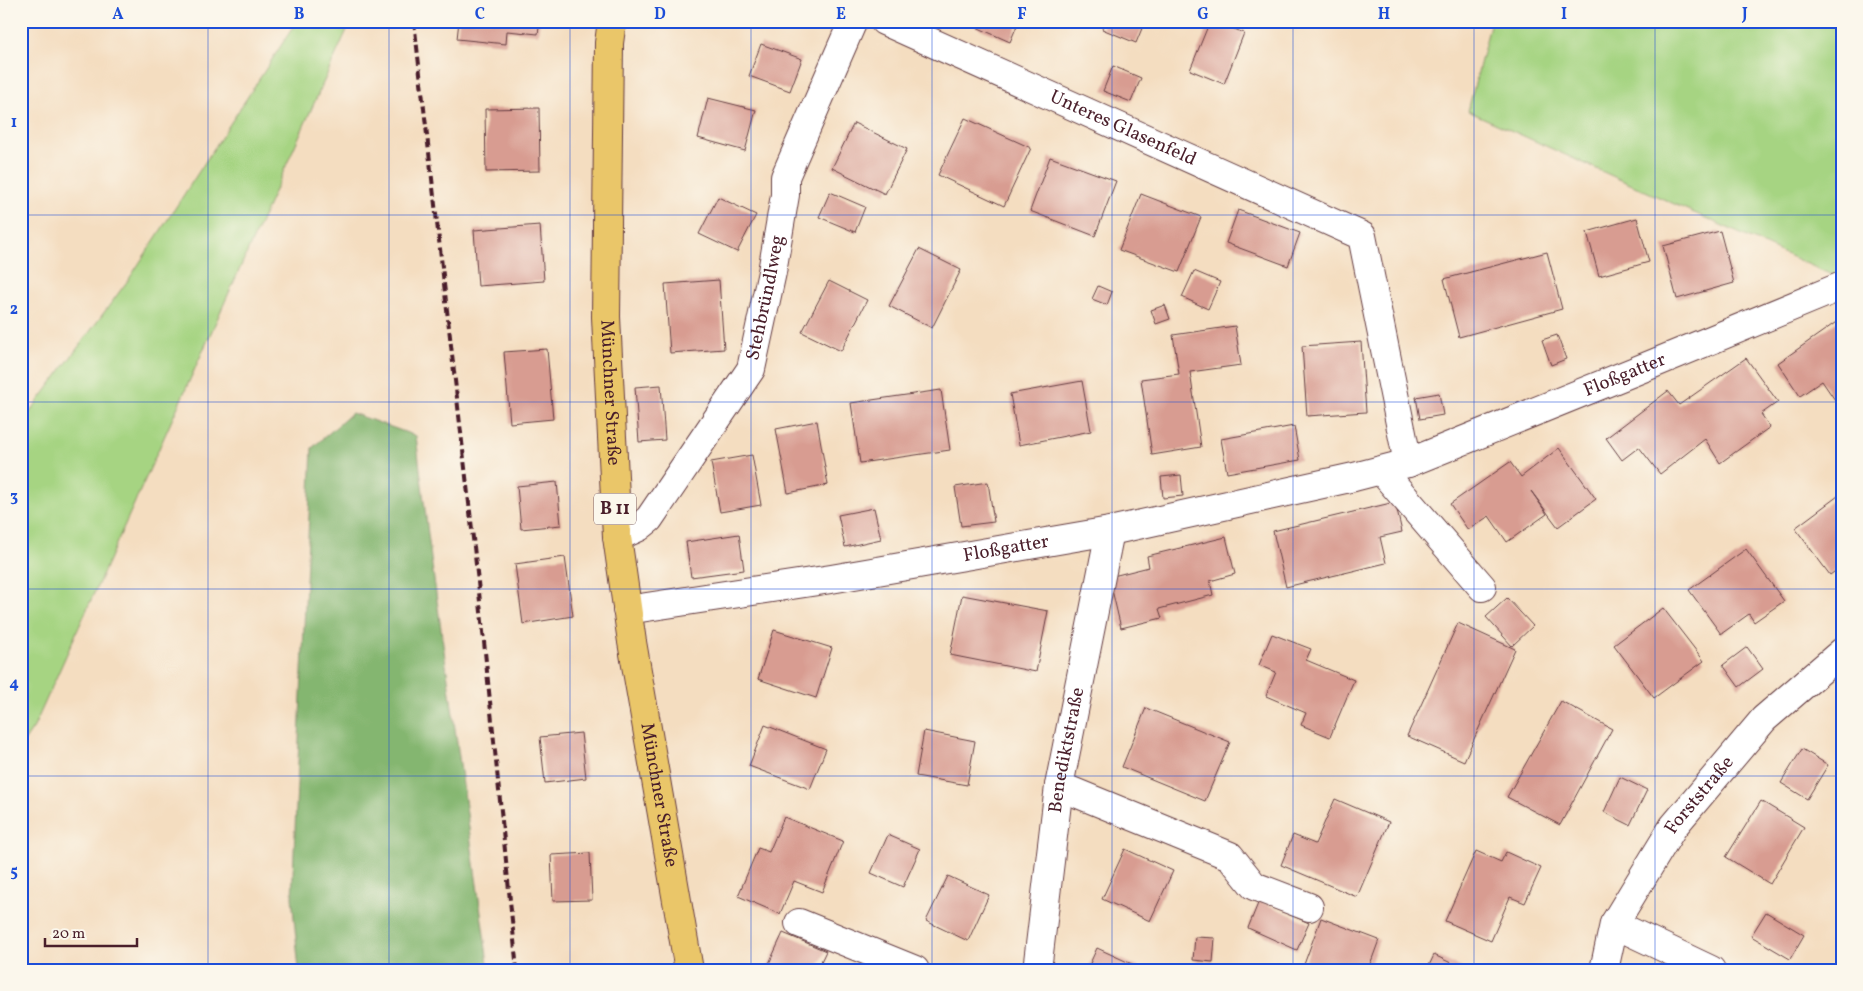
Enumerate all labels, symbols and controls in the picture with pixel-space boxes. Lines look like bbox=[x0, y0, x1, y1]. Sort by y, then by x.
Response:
text: A bbox=[112, 4, 124, 26]
text: B bbox=[294, 4, 305, 26]
text: C bbox=[475, 4, 485, 26]
text: D bbox=[654, 4, 666, 26]
text: E bbox=[836, 4, 846, 26]
text: F bbox=[1017, 4, 1027, 26]
text: G bbox=[1197, 4, 1209, 26]
text: H bbox=[1378, 4, 1390, 26]
text: I bbox=[1561, 4, 1567, 26]
text: J bbox=[1741, 4, 1748, 26]
street label: Unteres Glasenfeld bbox=[1046, 84, 1200, 173]
text: 1 bbox=[11, 112, 17, 134]
street label: Stehbründlweg bbox=[740, 233, 791, 363]
text: 2 bbox=[10, 299, 18, 321]
street label: Münchner Straße bbox=[593, 319, 626, 466]
street label: Floßgatter bbox=[1580, 347, 1670, 404]
text: 3 bbox=[10, 486, 18, 508]
road number: B 11 bbox=[594, 494, 636, 524]
street label: Floßgatter bbox=[961, 529, 1051, 569]
text: 4 bbox=[9, 673, 19, 695]
street label: Benediktstraße bbox=[1043, 685, 1091, 814]
street label: Münchner Straße bbox=[633, 721, 684, 869]
street label: Forststraße bbox=[1659, 751, 1740, 839]
text: 5 bbox=[10, 861, 18, 883]
scale bar bbox=[45, 916, 138, 948]
text: 20 m bbox=[52, 924, 85, 945]

